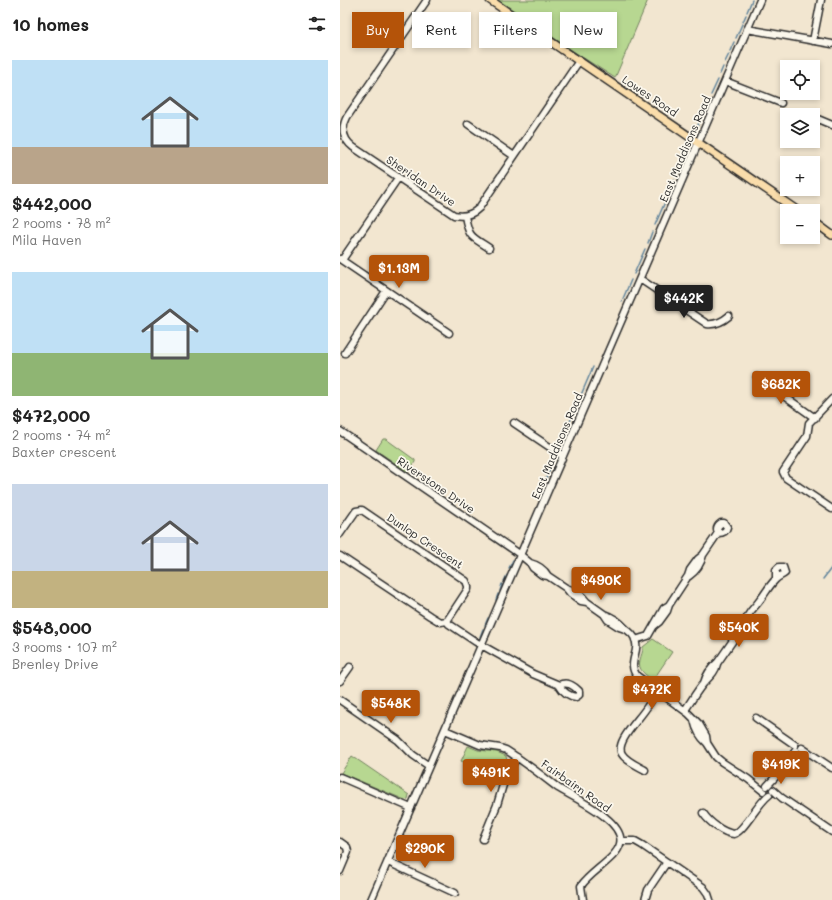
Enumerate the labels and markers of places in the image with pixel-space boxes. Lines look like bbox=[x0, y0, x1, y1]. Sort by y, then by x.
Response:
pin: $1.13M bbox=[366, 255, 432, 289]
pin: $442K bbox=[656, 285, 712, 319]
pin: $682K bbox=[753, 371, 809, 405]
pin: $490K bbox=[573, 567, 629, 601]
pin: $540K bbox=[711, 614, 767, 648]
pin: $472K bbox=[624, 676, 680, 710]
pin: $548K bbox=[363, 690, 419, 724]
pin: $419K bbox=[753, 751, 809, 785]
pin: $491K bbox=[463, 759, 519, 793]
pin: $290K bbox=[397, 835, 453, 869]

